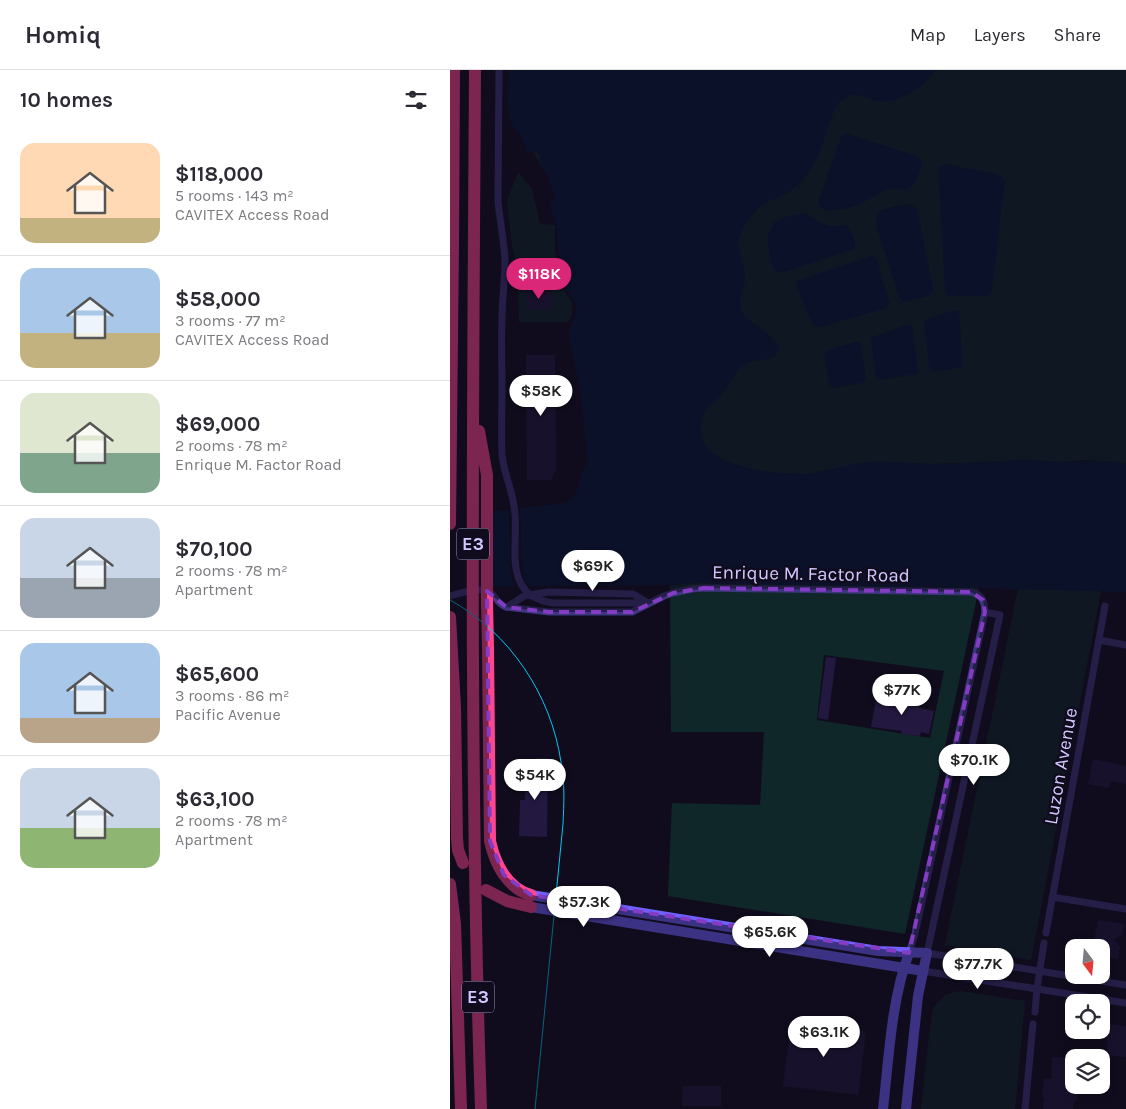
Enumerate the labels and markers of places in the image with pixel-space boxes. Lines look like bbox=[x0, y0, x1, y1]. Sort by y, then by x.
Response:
pin: $118K bbox=[504, 258, 574, 300]
pin: $58K bbox=[511, 374, 571, 417]
pin: $69K bbox=[563, 550, 623, 592]
pin: $77K bbox=[872, 674, 932, 716]
pin: $70.1K bbox=[933, 744, 1015, 786]
pin: $54K bbox=[505, 758, 565, 801]
pin: $57.3K bbox=[543, 886, 625, 928]
pin: $65.6K bbox=[729, 916, 811, 958]
pin: $77.7K bbox=[937, 948, 1019, 990]
pin: $63.1K bbox=[783, 1016, 865, 1058]

